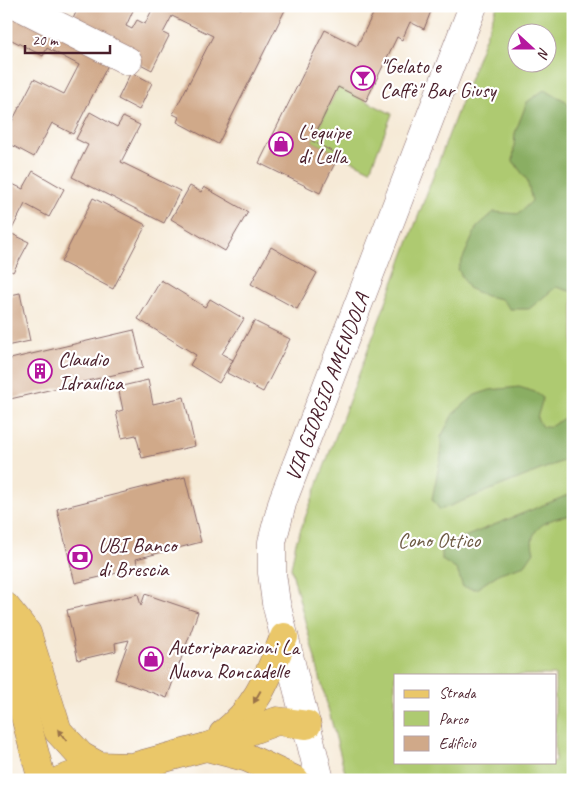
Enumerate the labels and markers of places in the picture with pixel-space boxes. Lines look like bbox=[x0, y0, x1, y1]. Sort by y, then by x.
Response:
place label: "Gelato e Caffè" Bar Giusy bbox=[380, 53, 498, 103]
bar icon: "Gelato e Caffè" Bar Giusy bbox=[350, 65, 376, 91]
place label: L'equipe di Lella bbox=[298, 119, 353, 169]
shop icon: L'equipe di Lella bbox=[268, 131, 294, 157]
place label: Claudio Idraulica bbox=[58, 346, 125, 396]
building icon: Claudio Idraulica bbox=[27, 358, 53, 384]
place label: UBI Banco di Brescia bbox=[98, 532, 179, 582]
bank icon: UBI Banco di Brescia bbox=[67, 544, 93, 570]
place label: Autoriparazioni La Nuova Roncadelle bbox=[168, 634, 301, 684]
shop icon: Autoriparazioni La Nuova Roncadelle bbox=[138, 646, 164, 672]

